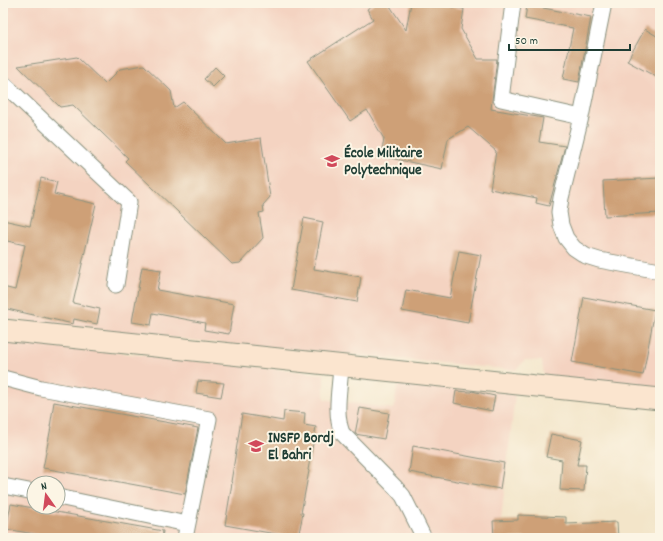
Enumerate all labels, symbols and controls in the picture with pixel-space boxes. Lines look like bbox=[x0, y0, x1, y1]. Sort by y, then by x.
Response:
scale bar bbox=[509, 26, 630, 52]
text: 50 m bbox=[515, 33, 538, 50]
place label: École Militaire Polytechnique bbox=[344, 143, 423, 182]
school or university icon: École Militaire Polytechnique bbox=[323, 152, 341, 170]
place label: INSFP Bordj El Bahri bbox=[268, 428, 334, 467]
school or university icon: INSFP Bordj El Bahri bbox=[247, 437, 265, 455]
north arrow bbox=[26, 475, 66, 515]
text: N bbox=[39, 479, 49, 496]

